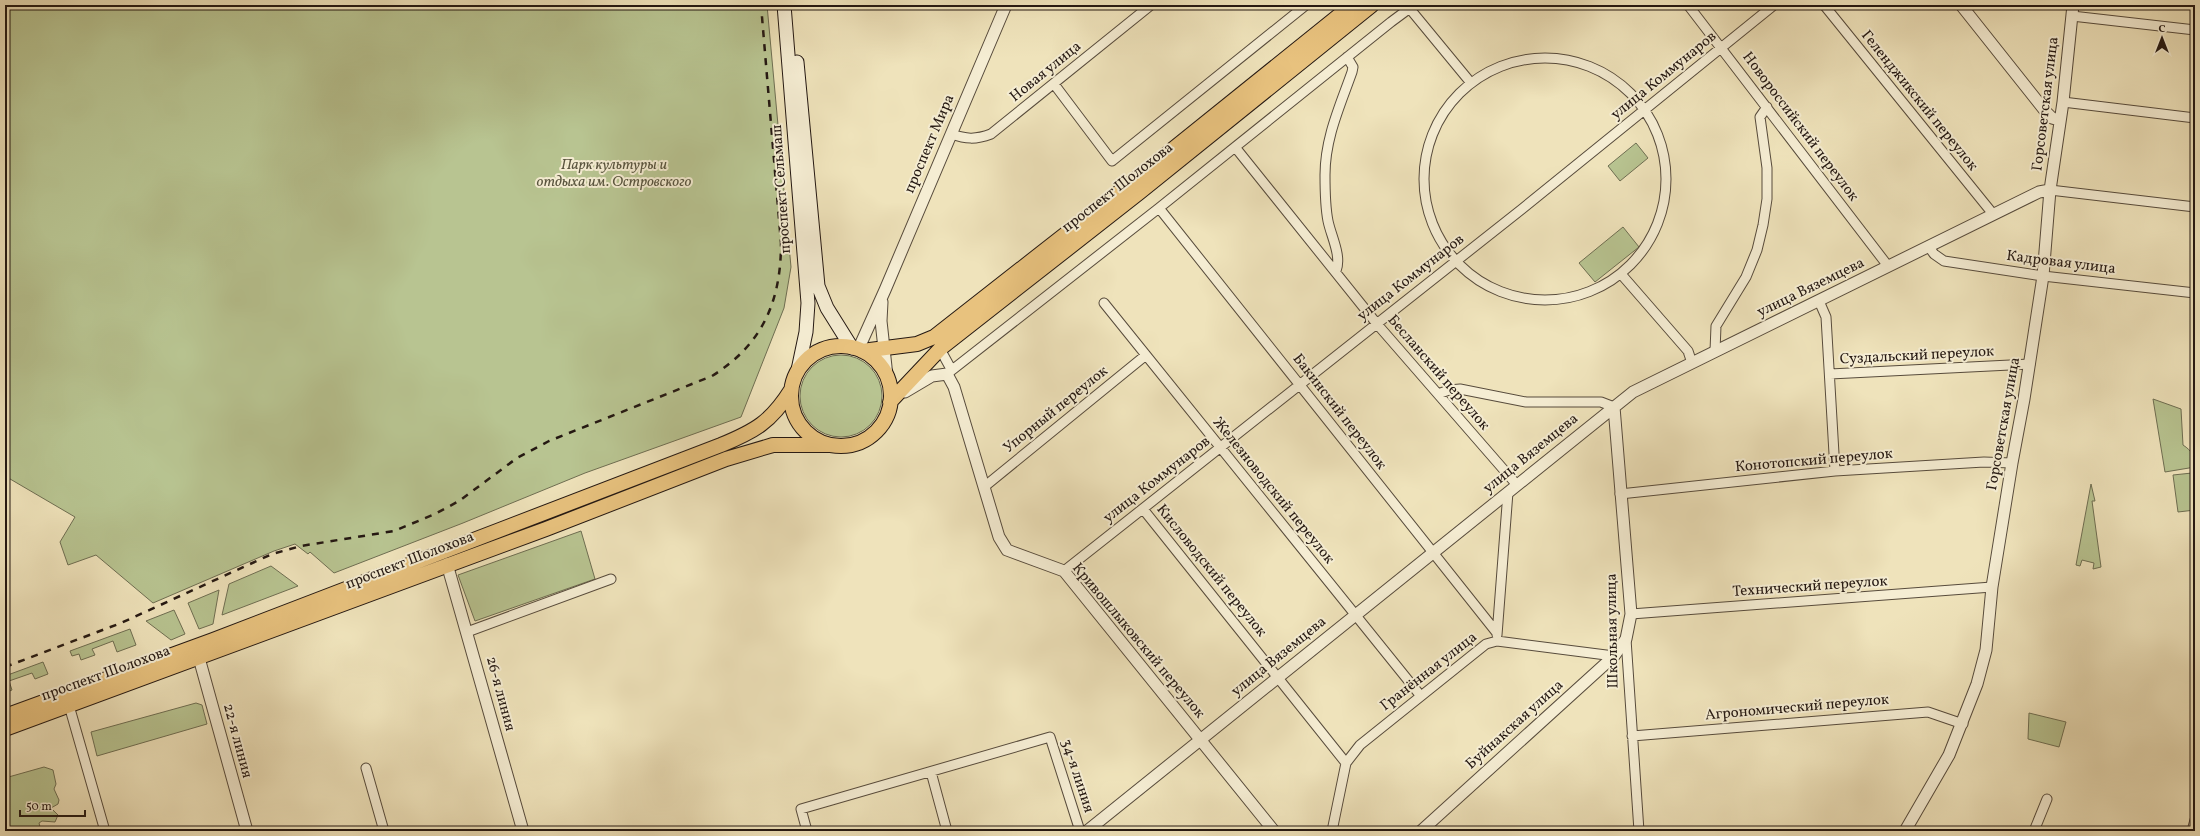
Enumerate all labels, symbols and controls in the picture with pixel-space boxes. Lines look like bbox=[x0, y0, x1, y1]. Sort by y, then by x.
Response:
north arrow bbox=[2142, 18, 2182, 58]
text: С bbox=[2158, 22, 2166, 37]
street label: Геленджикский переулок bbox=[1856, 26, 1982, 176]
street label: улица Коммунаров bbox=[1607, 27, 1721, 125]
street label: Горсоветская улица bbox=[2027, 36, 2065, 172]
street label: Новая улица bbox=[1006, 37, 1086, 107]
street label: Новороссийский переулок bbox=[1737, 48, 1863, 206]
street label: проспект Мира bbox=[900, 91, 960, 197]
street label: проспект Сельмаш bbox=[767, 124, 797, 254]
street label: проспект Шолохова bbox=[1058, 138, 1178, 238]
park label: Парк культуры и отдыха им. Островского bbox=[537, 155, 692, 193]
street label: улица Коммунаров bbox=[1353, 229, 1469, 327]
street label: Кадровая улица bbox=[2005, 246, 2117, 280]
street label: улица Вяземцева bbox=[1754, 253, 1868, 323]
street label: Бесланский переулок bbox=[1382, 311, 1494, 435]
street label: Суздальский переулок bbox=[1839, 341, 1995, 371]
street label: Бакинский переулок bbox=[1287, 350, 1391, 474]
street label: Горсоветская улица bbox=[1982, 356, 2026, 492]
street label: Упорный переулок bbox=[999, 361, 1113, 459]
street label: улица Вяземцева bbox=[1479, 409, 1583, 499]
street label: Железноводский переулок bbox=[1207, 413, 1339, 569]
street label: улица Коммунаров bbox=[1099, 431, 1215, 529]
street label: Конотопский переулок bbox=[1734, 444, 1894, 478]
street label: Кисловодский переулок bbox=[1151, 500, 1271, 642]
street label: проспект Шолохова bbox=[343, 527, 477, 595]
street label: Кривошлыковский переулок bbox=[1067, 559, 1209, 723]
street label: Технический переулок bbox=[1732, 571, 1888, 603]
street label: Школьная улица bbox=[1601, 573, 1625, 689]
street label: улица Вяземцева bbox=[1227, 612, 1331, 702]
street label: Гранённая улица bbox=[1376, 627, 1482, 717]
street label: проспект Шолохова bbox=[39, 641, 173, 707]
street label: 26-я линия bbox=[480, 654, 520, 734]
street label: Буйнакская улица bbox=[1461, 675, 1569, 775]
street label: Агрономический переулок bbox=[1704, 690, 1890, 726]
street label: 22-я линия bbox=[217, 701, 257, 781]
street label: 34-я линия bbox=[1055, 736, 1099, 816]
scale bar bbox=[20, 792, 85, 818]
text: 50 m bbox=[26, 799, 52, 815]

